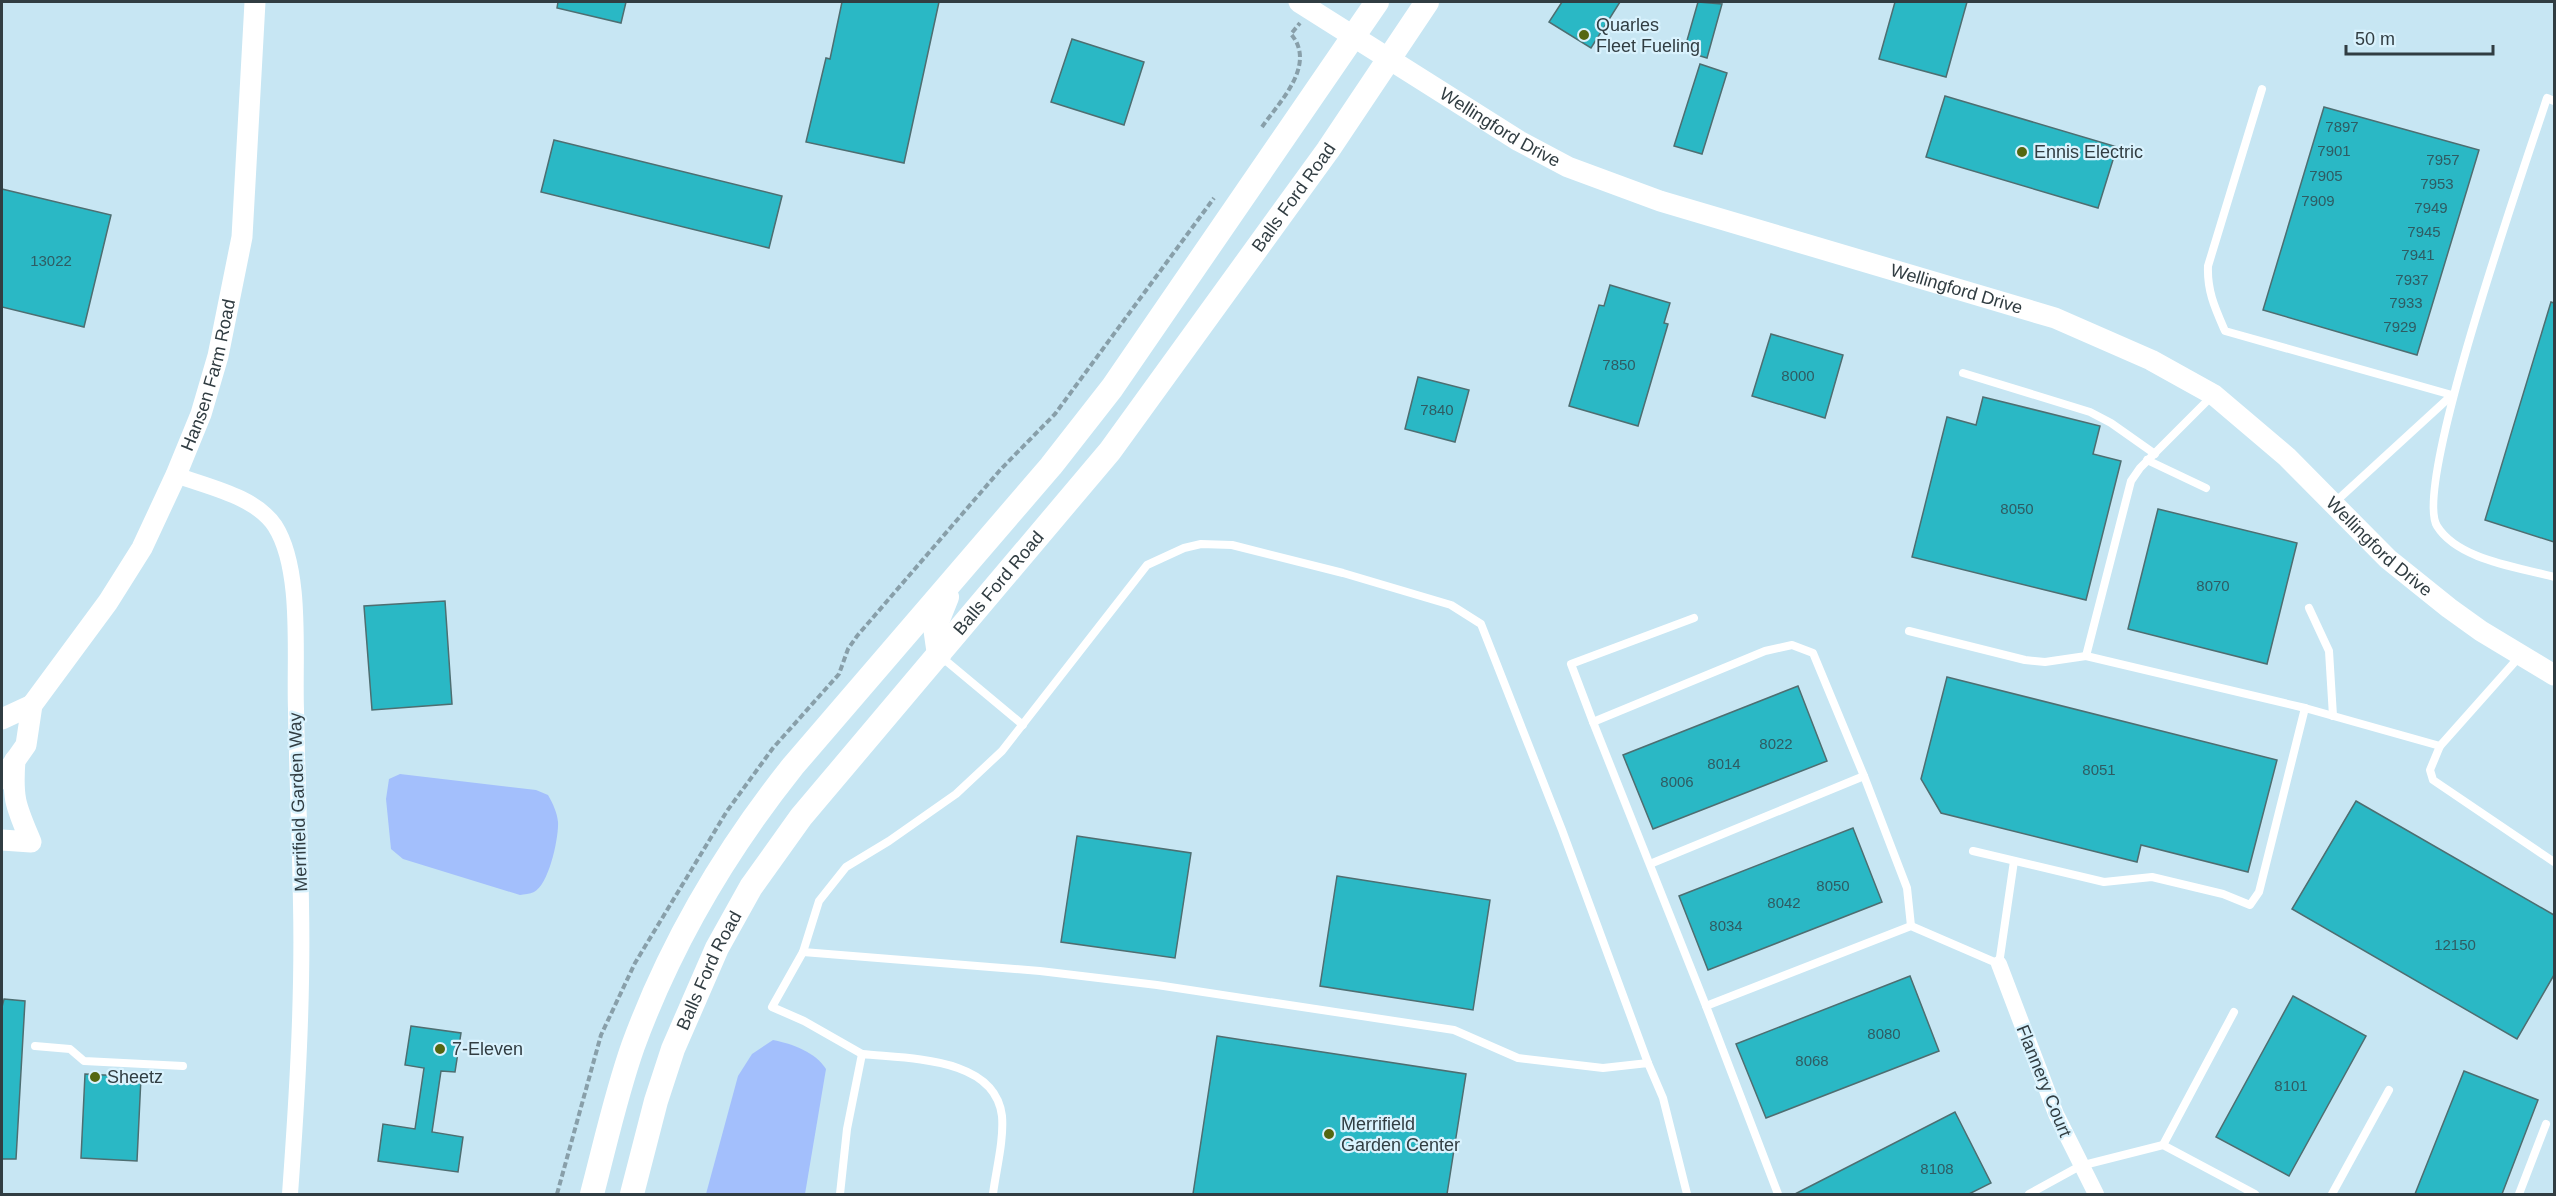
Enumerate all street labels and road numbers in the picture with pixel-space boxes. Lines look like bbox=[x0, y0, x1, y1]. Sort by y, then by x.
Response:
street label: Wellingford Drive bbox=[1436, 84, 1564, 171]
street label: Balls Ford Road bbox=[1248, 139, 1340, 255]
street label: Wellingford Drive bbox=[1888, 260, 2025, 318]
street label: Hansen Farm Road bbox=[177, 297, 239, 454]
street label: Wellingford Drive bbox=[2322, 493, 2436, 600]
street label: Balls Ford Road bbox=[949, 527, 1048, 639]
street label: Merrifield Garden Way bbox=[285, 712, 311, 892]
street label: Balls Ford Road bbox=[672, 908, 746, 1033]
street label: Flannery Court bbox=[2012, 1022, 2076, 1140]

